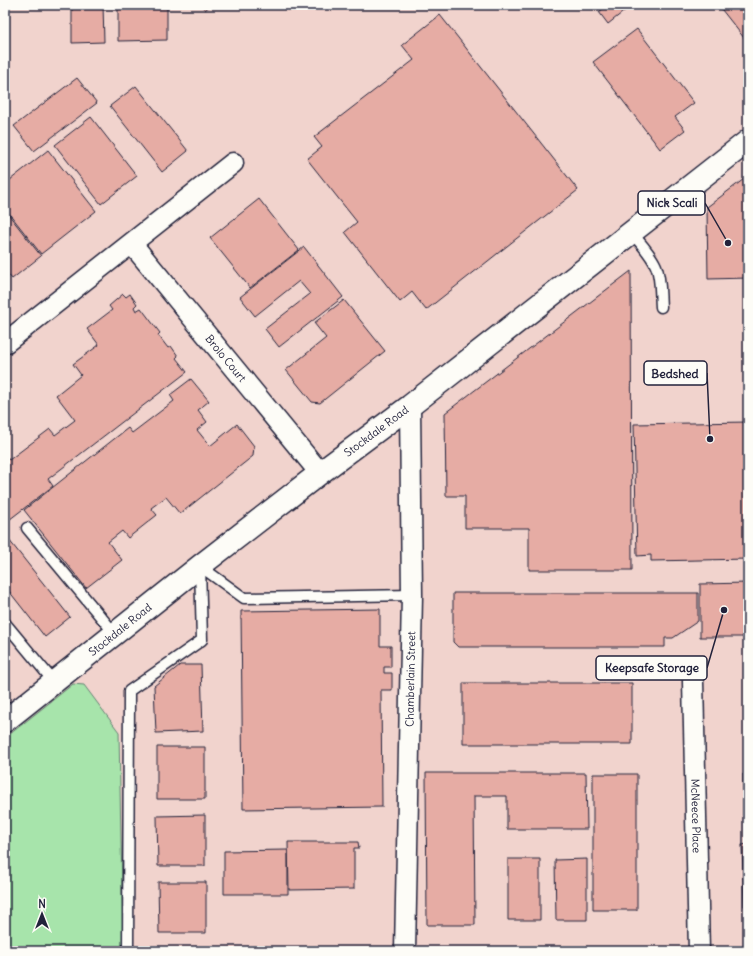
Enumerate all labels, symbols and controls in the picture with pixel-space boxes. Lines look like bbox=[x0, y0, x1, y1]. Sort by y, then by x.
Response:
callout: Nick Scali bbox=[638, 191, 705, 215]
text: Nick Scali bbox=[647, 195, 698, 210]
street label: Brolo Court bbox=[202, 332, 250, 385]
callout: Bedshed bbox=[644, 361, 707, 385]
text: Bedshed bbox=[651, 366, 699, 381]
street label: Stockdale Road bbox=[341, 402, 412, 460]
street label: Stockdale Road bbox=[86, 600, 155, 659]
street label: Chamberlain Street bbox=[402, 631, 418, 727]
callout: Keepsafe Storage bbox=[596, 656, 707, 680]
text: Keepsafe Storage bbox=[605, 660, 700, 676]
street label: McNeece Place bbox=[688, 779, 704, 853]
north arrow bbox=[22, 894, 62, 934]
text: N bbox=[38, 897, 46, 911]

